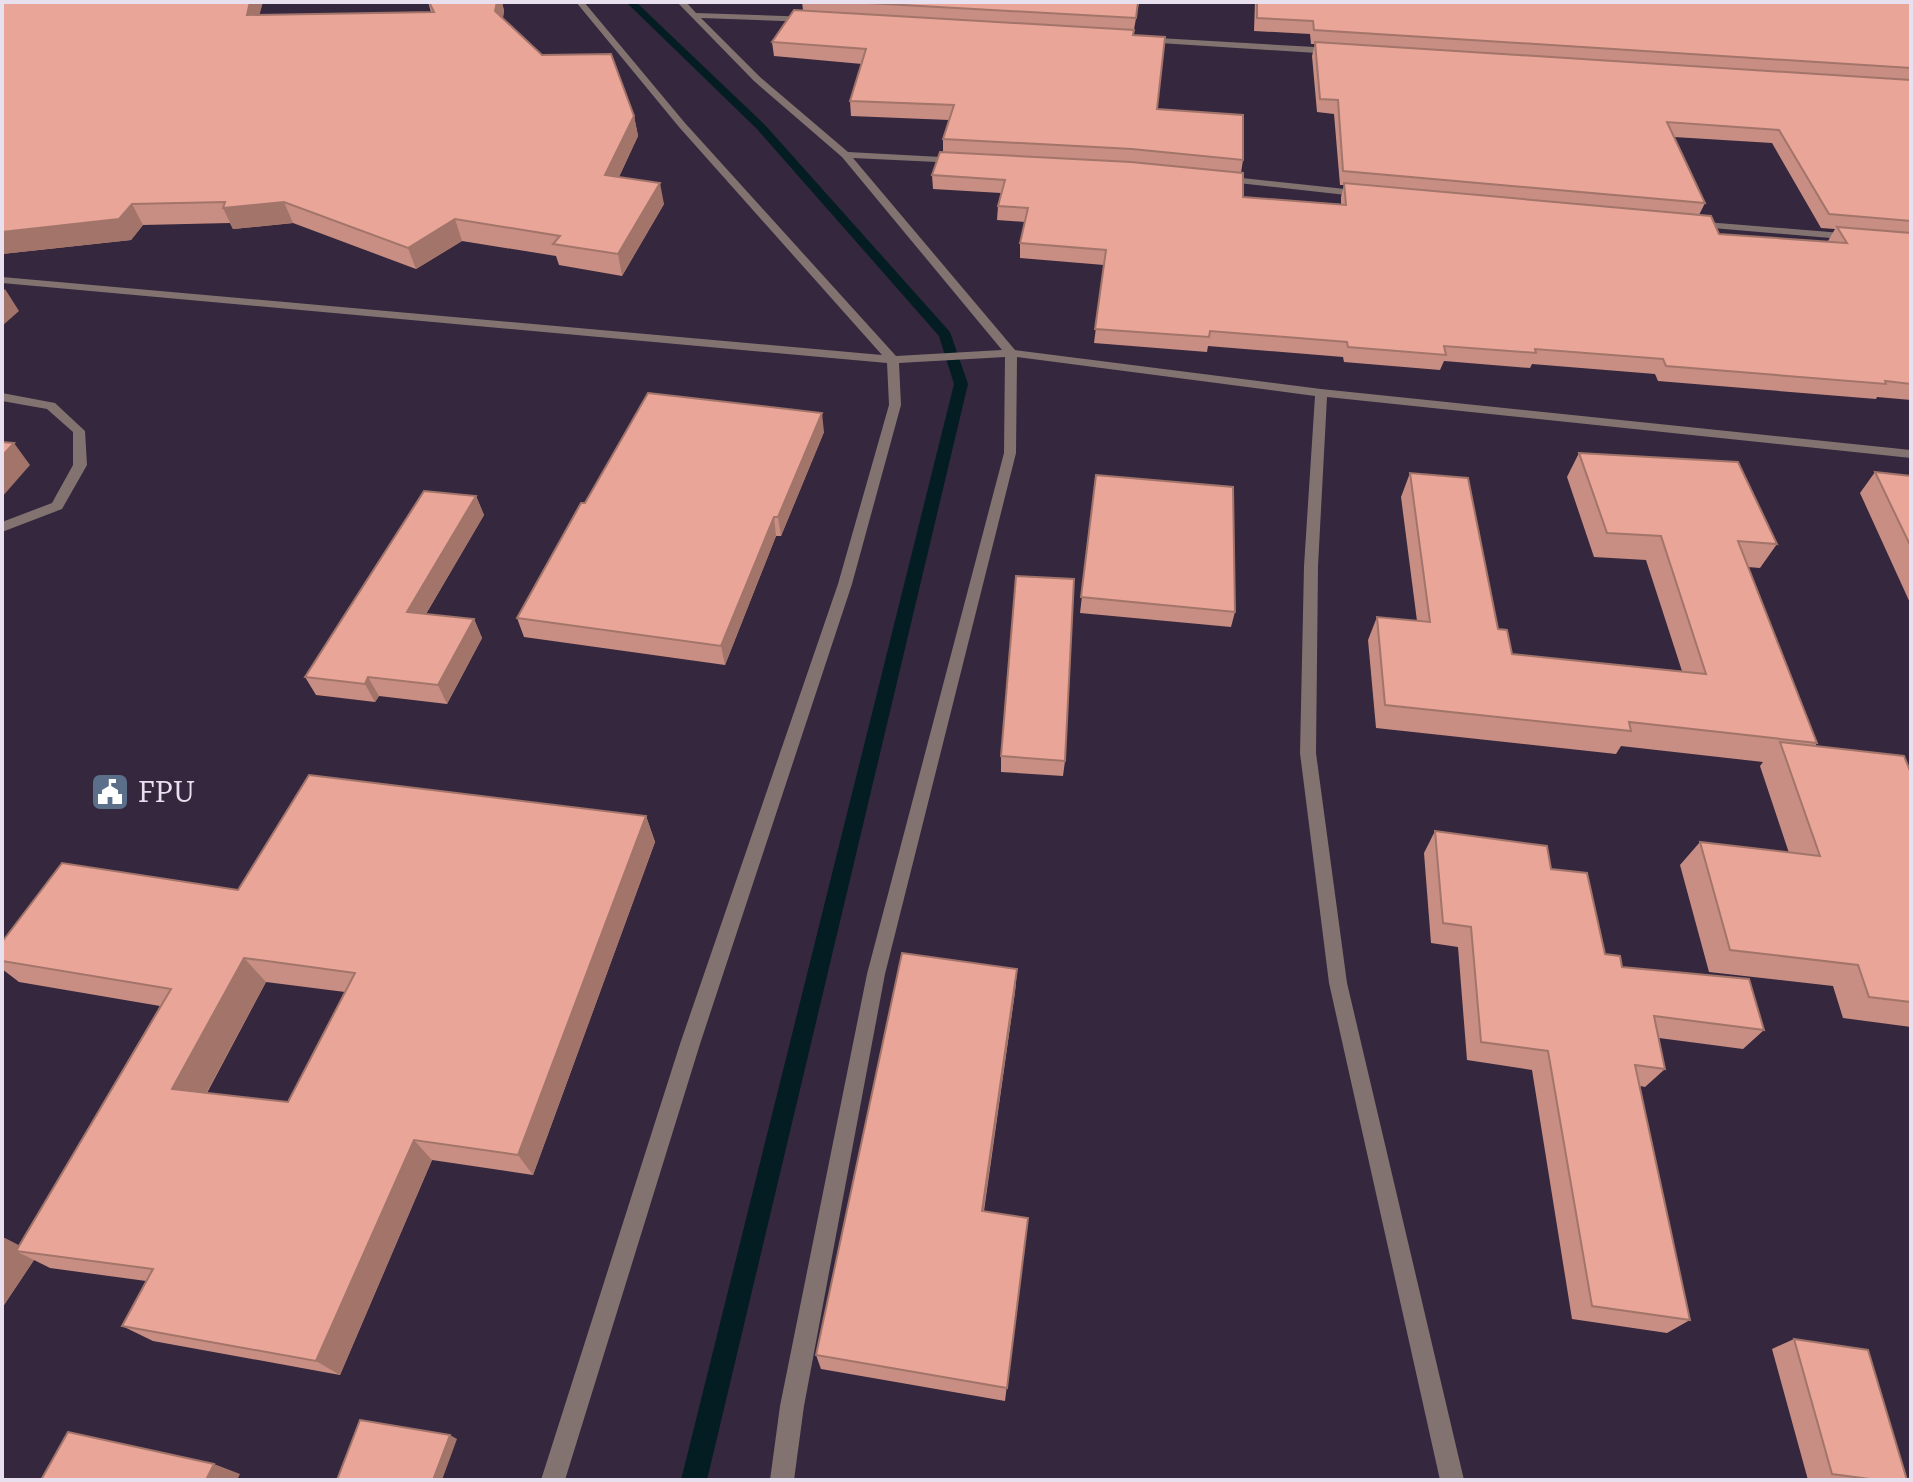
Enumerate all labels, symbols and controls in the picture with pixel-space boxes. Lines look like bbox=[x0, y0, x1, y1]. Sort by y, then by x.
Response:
public building icon: FPU bbox=[89, 771, 131, 813]
place label: FPU bbox=[138, 776, 195, 809]

